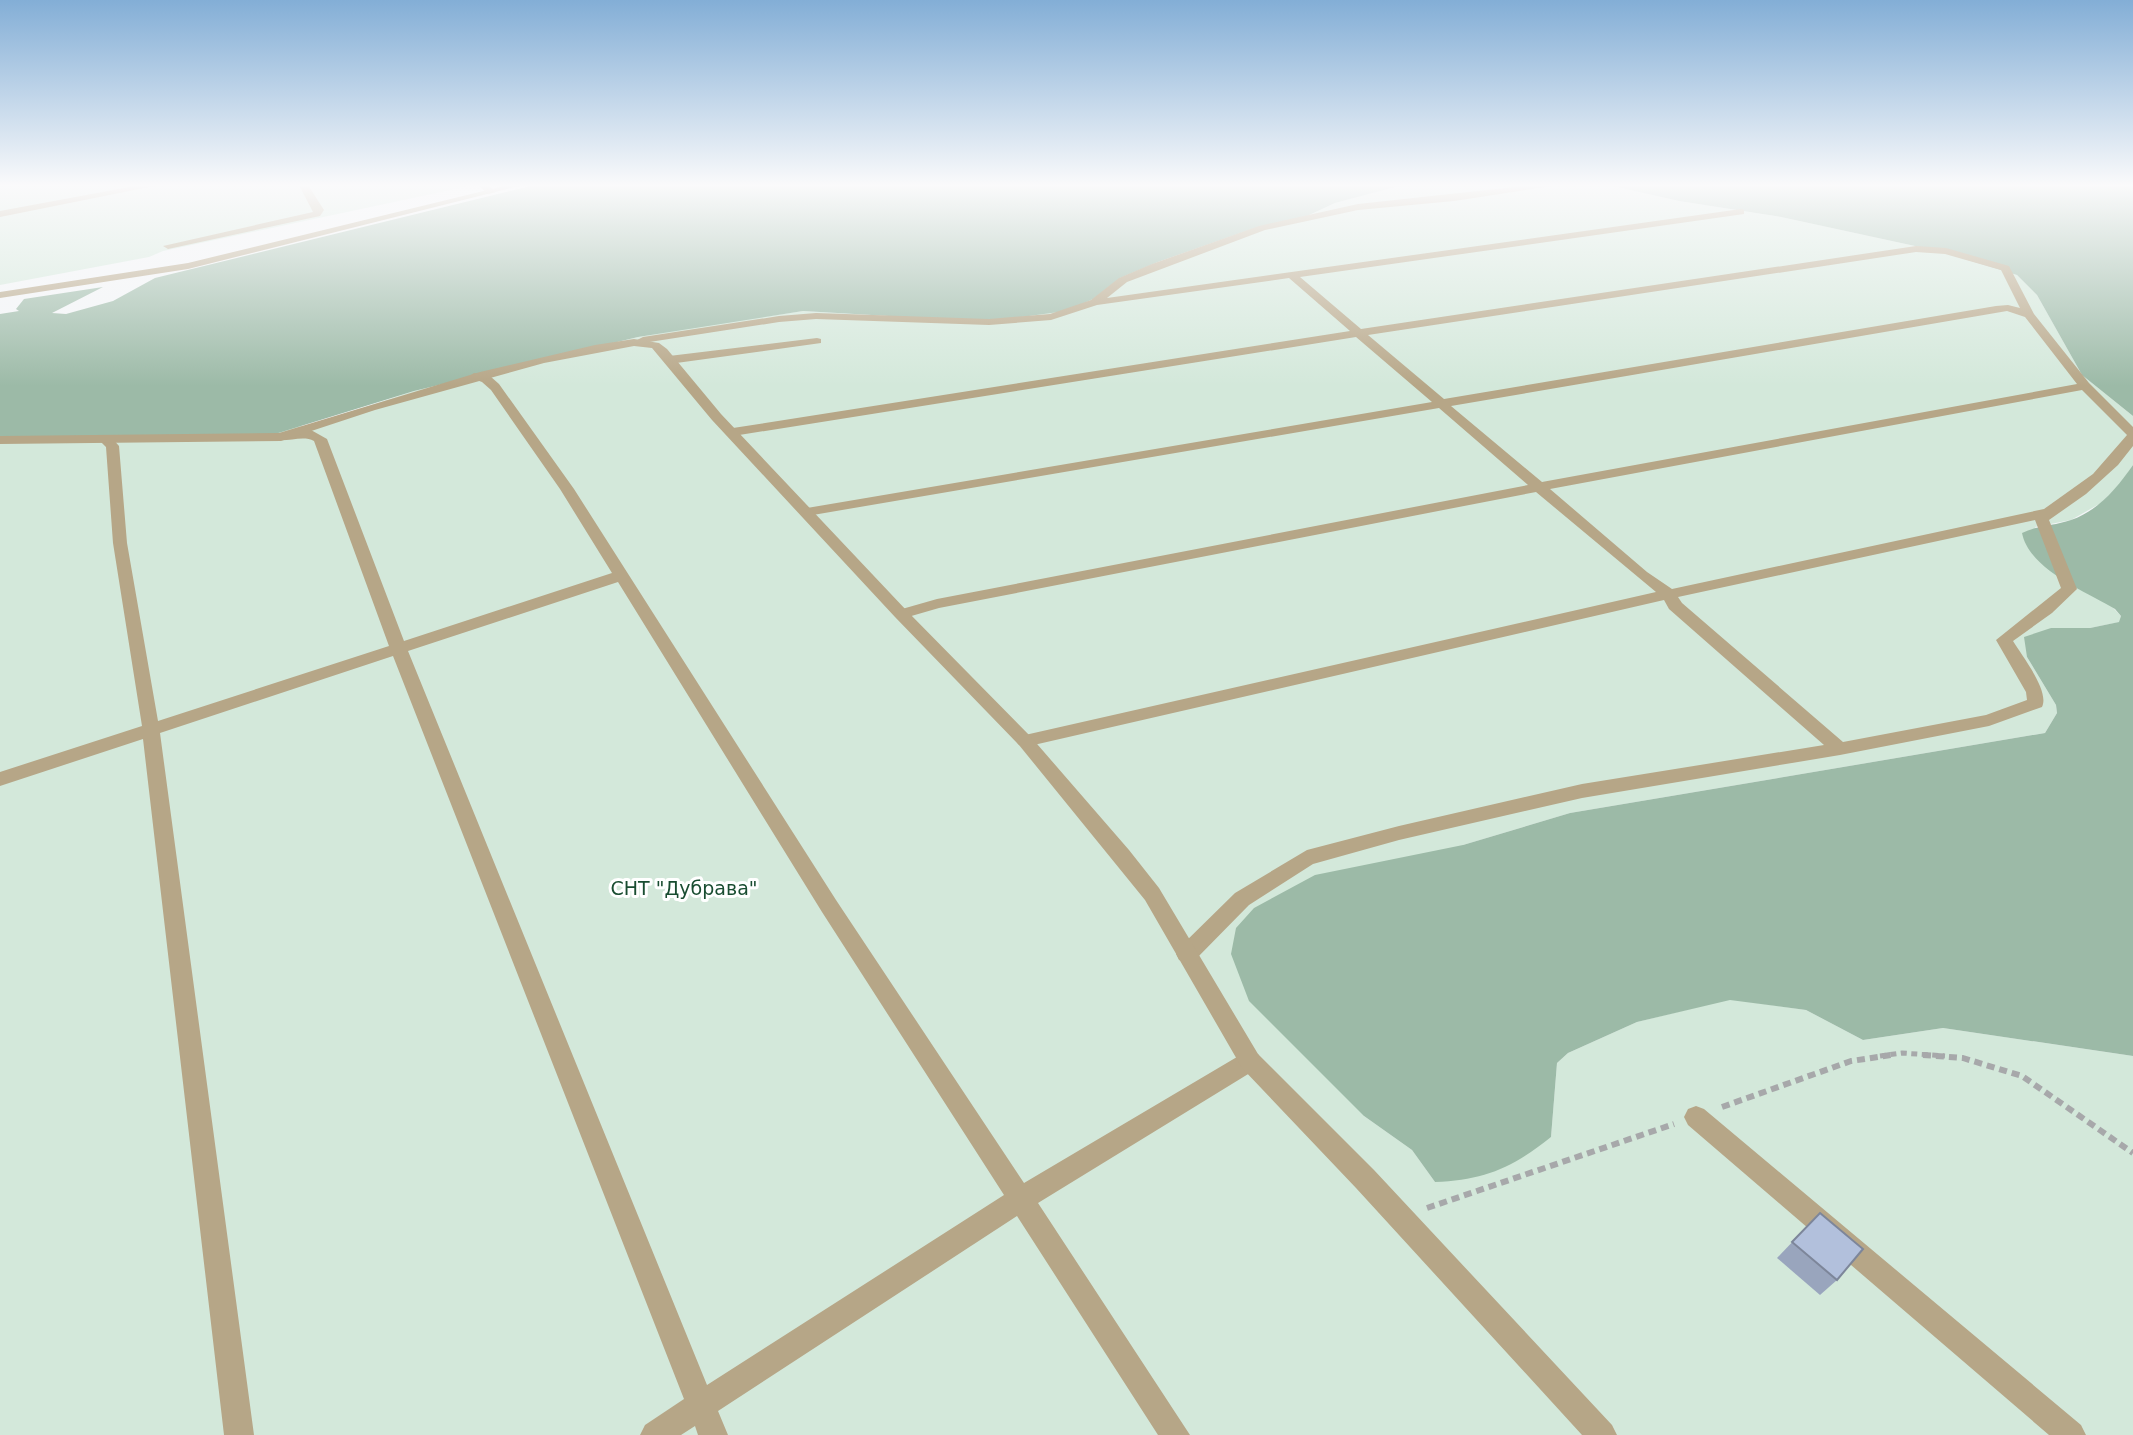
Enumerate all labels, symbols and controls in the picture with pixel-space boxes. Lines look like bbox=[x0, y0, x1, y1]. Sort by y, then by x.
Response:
park label: СНТ "Дубрава" bbox=[610, 877, 758, 899]

